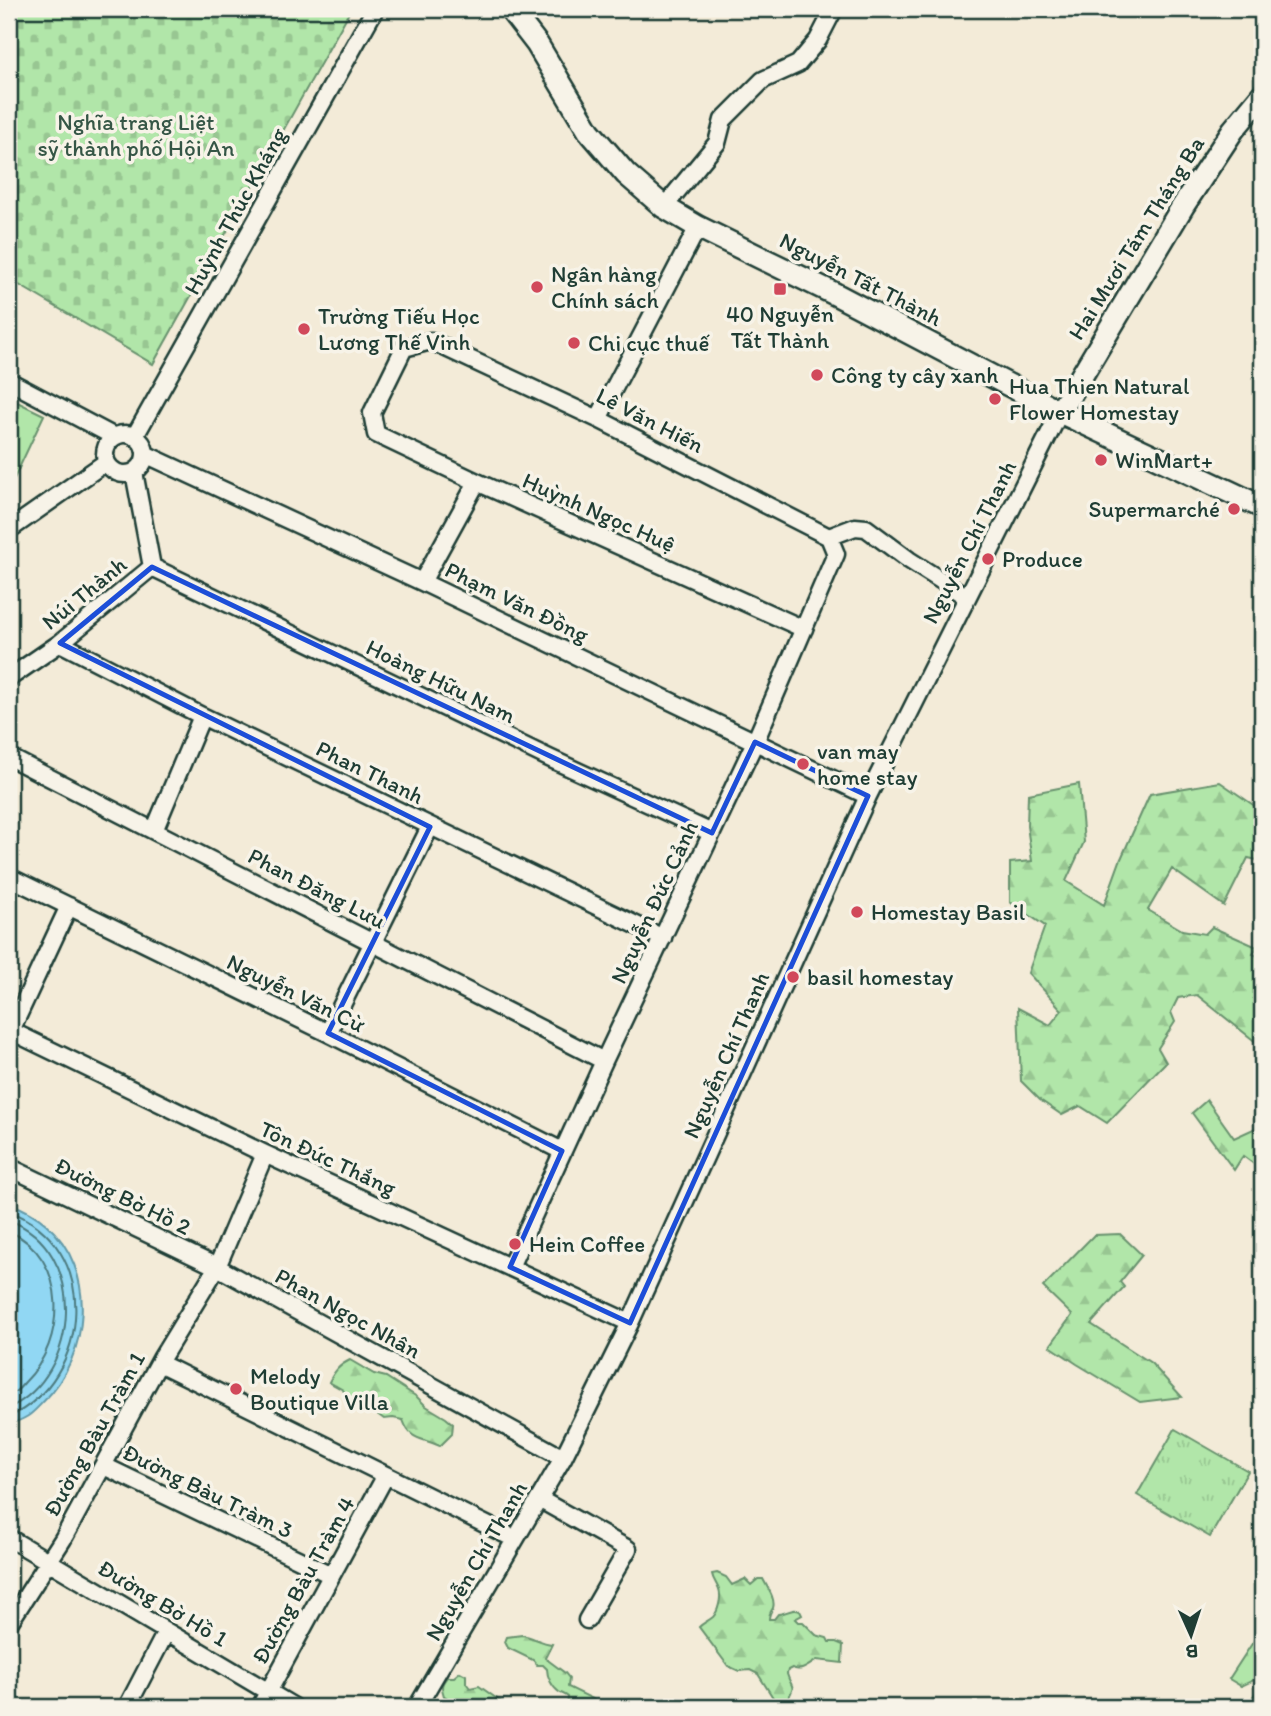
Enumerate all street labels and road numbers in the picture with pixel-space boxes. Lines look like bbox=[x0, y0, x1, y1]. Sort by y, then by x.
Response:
street label: Huỳnh Thúc Kháng bbox=[178, 123, 293, 299]
street label: Hai Mươi Tám Tháng Ba bbox=[1062, 131, 1210, 345]
street label: Nguyễn Tất Thành bbox=[775, 226, 947, 332]
street label: Lê Văn Hiến bbox=[591, 381, 709, 459]
street label: Nguyễn Chí Thanh bbox=[916, 455, 1022, 628]
street label: Huỳnh Ngọc Huệ bbox=[518, 466, 680, 558]
street label: Núi Thành bbox=[36, 550, 132, 636]
street label: Phạm Văn Đồng bbox=[441, 555, 594, 649]
street label: Hoàng Hữu Nam bbox=[362, 633, 520, 729]
street label: Phan Thanh bbox=[312, 734, 429, 810]
street label: Nguyễn Đức Cảnh bbox=[604, 816, 704, 988]
street label: Phan Đăng Lưu bbox=[244, 841, 391, 935]
street label: Nguyễn Văn Cừ bbox=[222, 947, 370, 1039]
street label: Nguyễn Chí Thanh bbox=[677, 967, 775, 1143]
street label: Tôn Đức Thắng bbox=[255, 1114, 401, 1202]
street label: Đường Bờ Hồ 2 bbox=[50, 1151, 196, 1241]
street label: Phan Ngọc Nhân bbox=[270, 1261, 426, 1365]
street label: Đường Bàu Tràm 1 bbox=[37, 1346, 151, 1521]
street label: Đường Bàu Tràm 3 bbox=[118, 1438, 298, 1544]
street label: Nguyễn Chí Thanh bbox=[419, 1476, 533, 1646]
street label: Đường Bàu Tràm 4 bbox=[245, 1491, 361, 1669]
street label: Đường Bờ Hồ 1 bbox=[93, 1553, 233, 1653]

